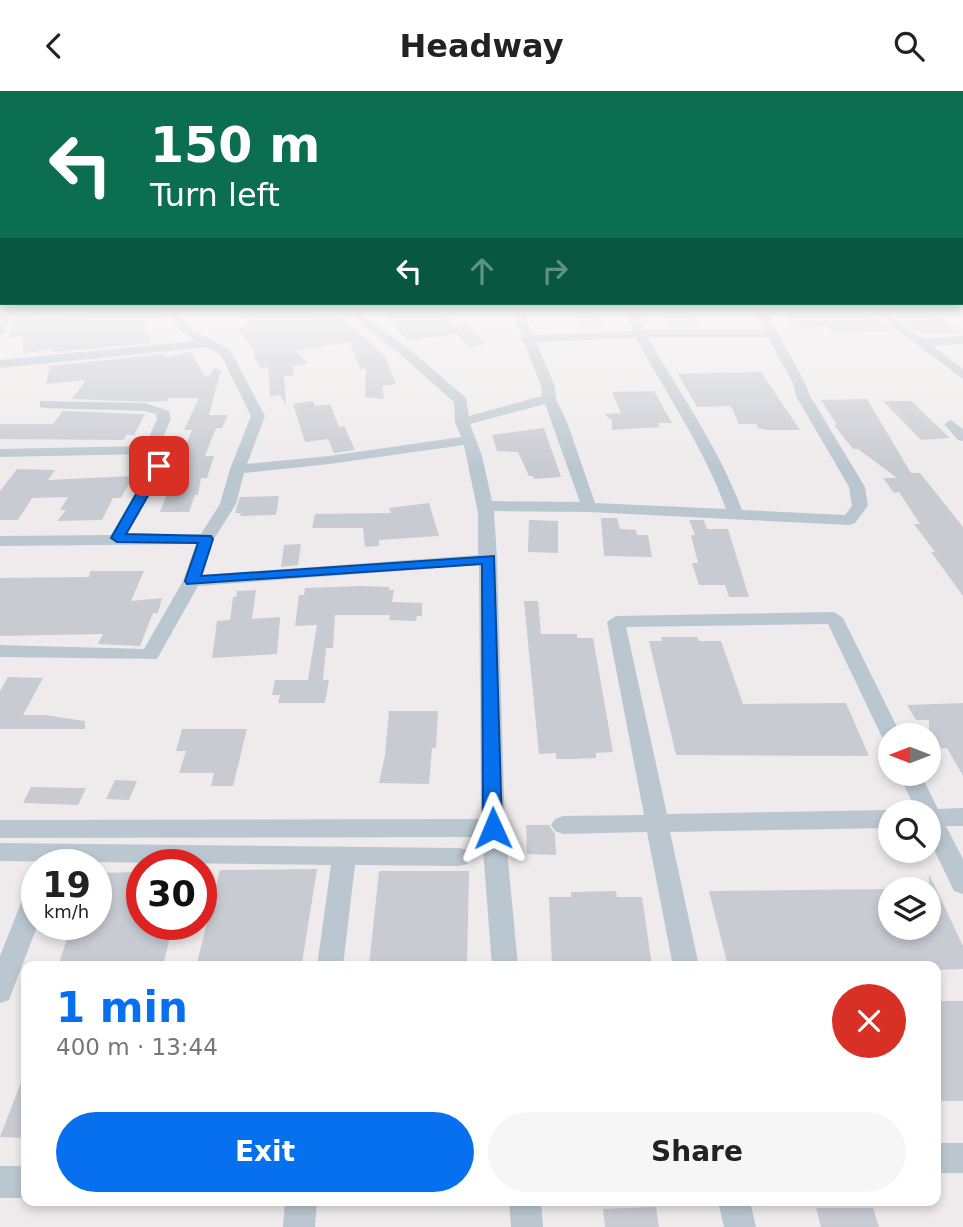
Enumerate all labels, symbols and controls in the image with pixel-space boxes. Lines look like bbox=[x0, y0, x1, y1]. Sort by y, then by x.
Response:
icon: back bbox=[35, 27, 73, 65]
text: Headway bbox=[399, 27, 564, 65]
icon: search bbox=[890, 27, 928, 65]
text: 150 m bbox=[150, 117, 320, 174]
icon: left bbox=[35, 119, 126, 210]
text: Turn left bbox=[150, 176, 280, 214]
icon: left bbox=[390, 252, 428, 290]
icon: ahead bbox=[463, 252, 501, 290]
icon: right bbox=[536, 252, 574, 290]
pin bbox=[129, 436, 189, 496]
icon: arrive bbox=[140, 447, 178, 485]
north arrow bbox=[878, 723, 942, 786]
map controls bbox=[878, 723, 941, 940]
position arrow bbox=[456, 791, 530, 865]
button: search bbox=[878, 800, 941, 863]
speed limit sign: 30 bbox=[126, 849, 217, 940]
text: 19 bbox=[42, 865, 91, 905]
button: layers bbox=[878, 877, 941, 940]
text: km/h bbox=[44, 901, 89, 922]
text: 1 min bbox=[56, 983, 188, 1032]
button: close bbox=[832, 984, 906, 1058]
text: 400 m · 13:44 bbox=[56, 1034, 218, 1060]
button: Exit bbox=[56, 1112, 474, 1192]
button: Share bbox=[488, 1112, 906, 1192]

